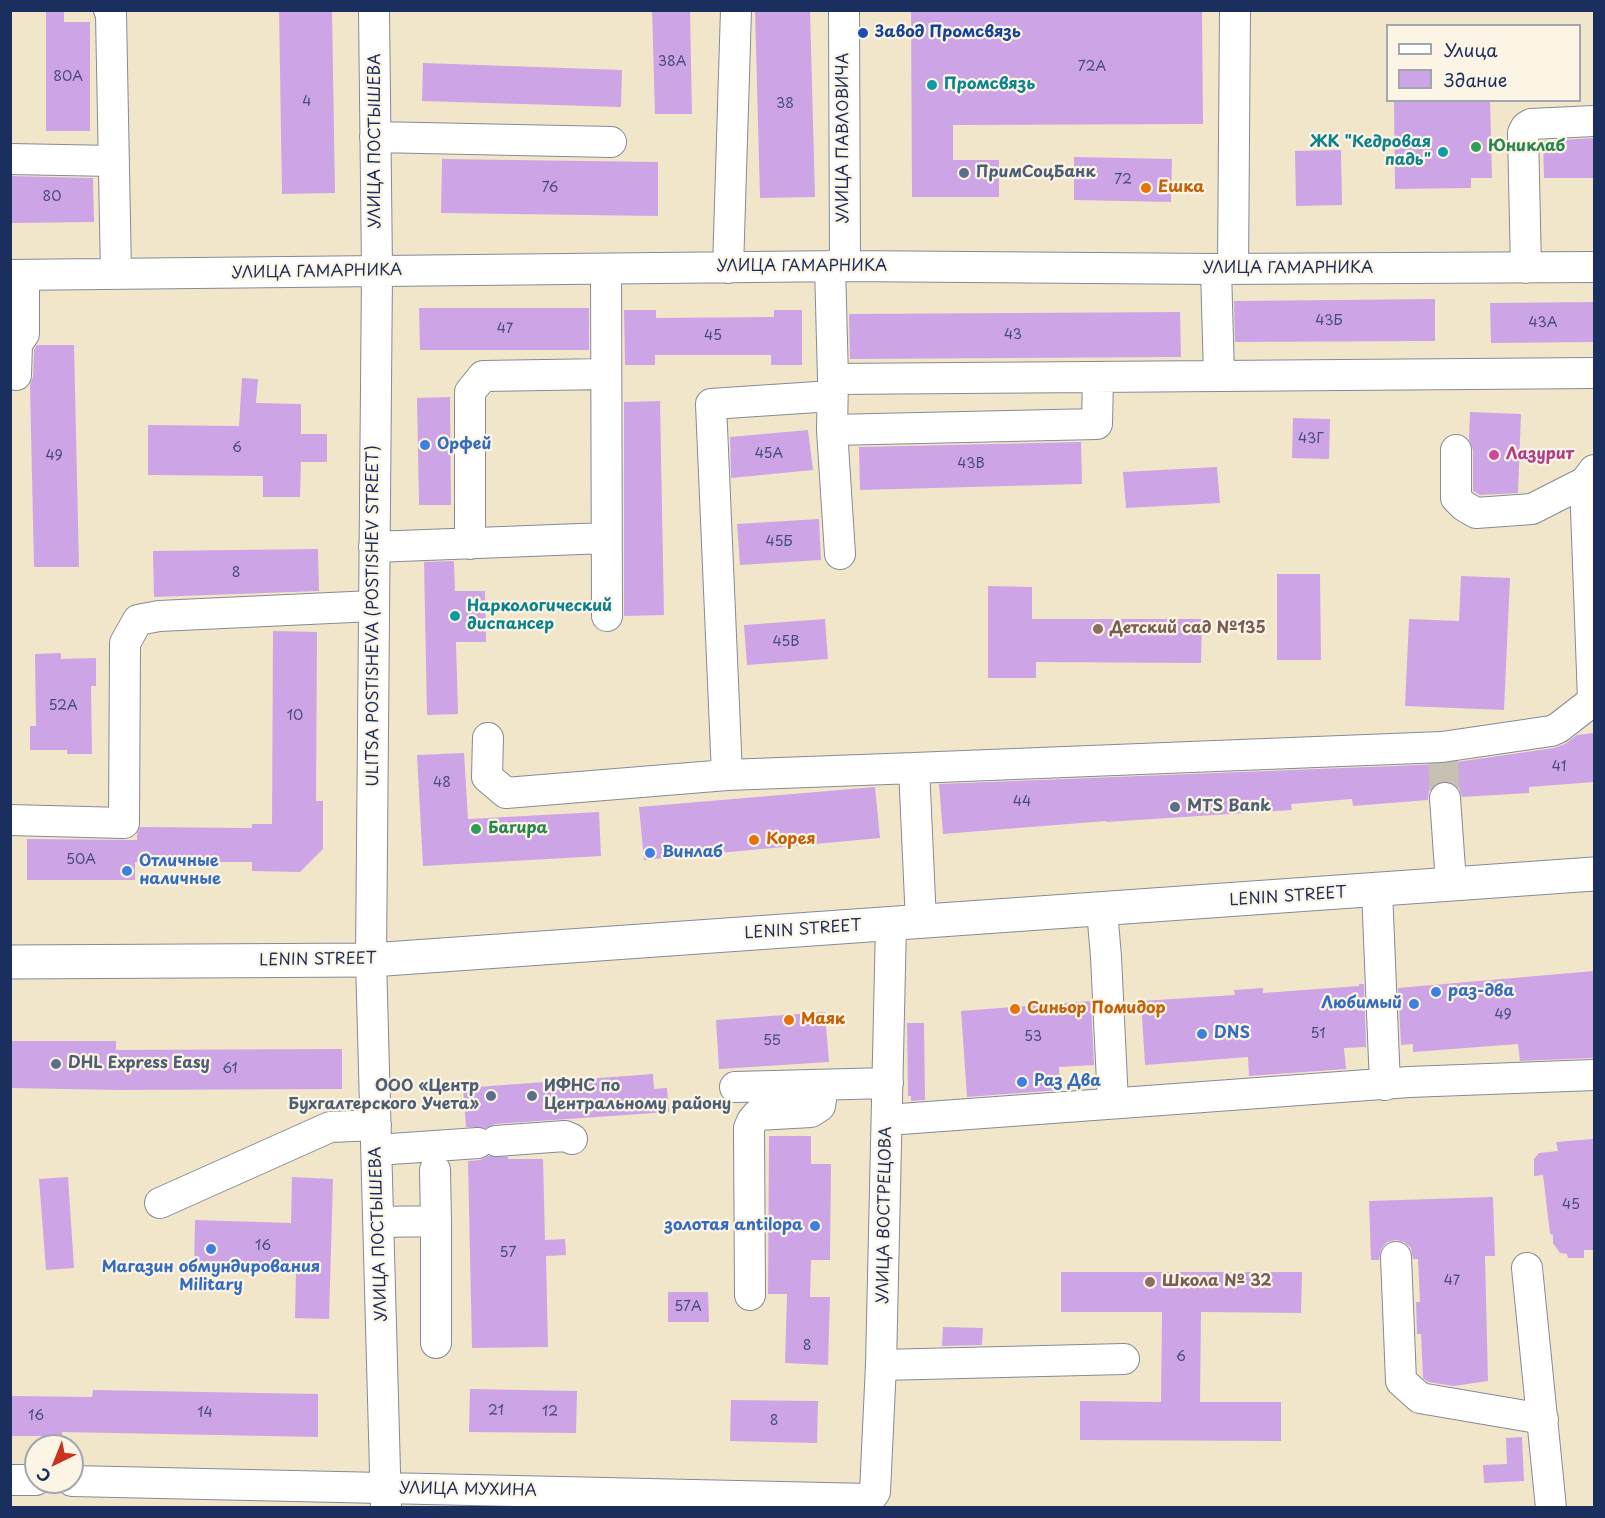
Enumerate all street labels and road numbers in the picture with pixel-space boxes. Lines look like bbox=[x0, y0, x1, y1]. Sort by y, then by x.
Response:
street label: УЛИЦА ПОСТЫШЕВА bbox=[366, 53, 386, 229]
street label: УЛИЦА ПАВЛОВИЧА bbox=[834, 53, 854, 223]
street label: УЛИЦА ГАМАРНИКА bbox=[717, 257, 887, 277]
street label: УЛИЦА ГАМАРНИКА bbox=[1203, 259, 1373, 279]
street label: УЛИЦА ГАМАРНИКА bbox=[232, 261, 402, 283]
street label: ULITSA POSTISHEVA (POSTISHEV STREET) bbox=[364, 445, 384, 787]
street label: LENIN STREET bbox=[1229, 883, 1347, 911]
street label: LENIN STREET bbox=[744, 916, 862, 944]
street label: LENIN STREET bbox=[259, 949, 377, 971]
street label: УЛИЦА ВОСТРЕЦОВА bbox=[874, 1126, 896, 1304]
street label: УЛИЦА ПОСТЫШЕВА bbox=[366, 1146, 392, 1322]
street label: УЛИЦА МУХИНА bbox=[399, 1479, 537, 1501]

